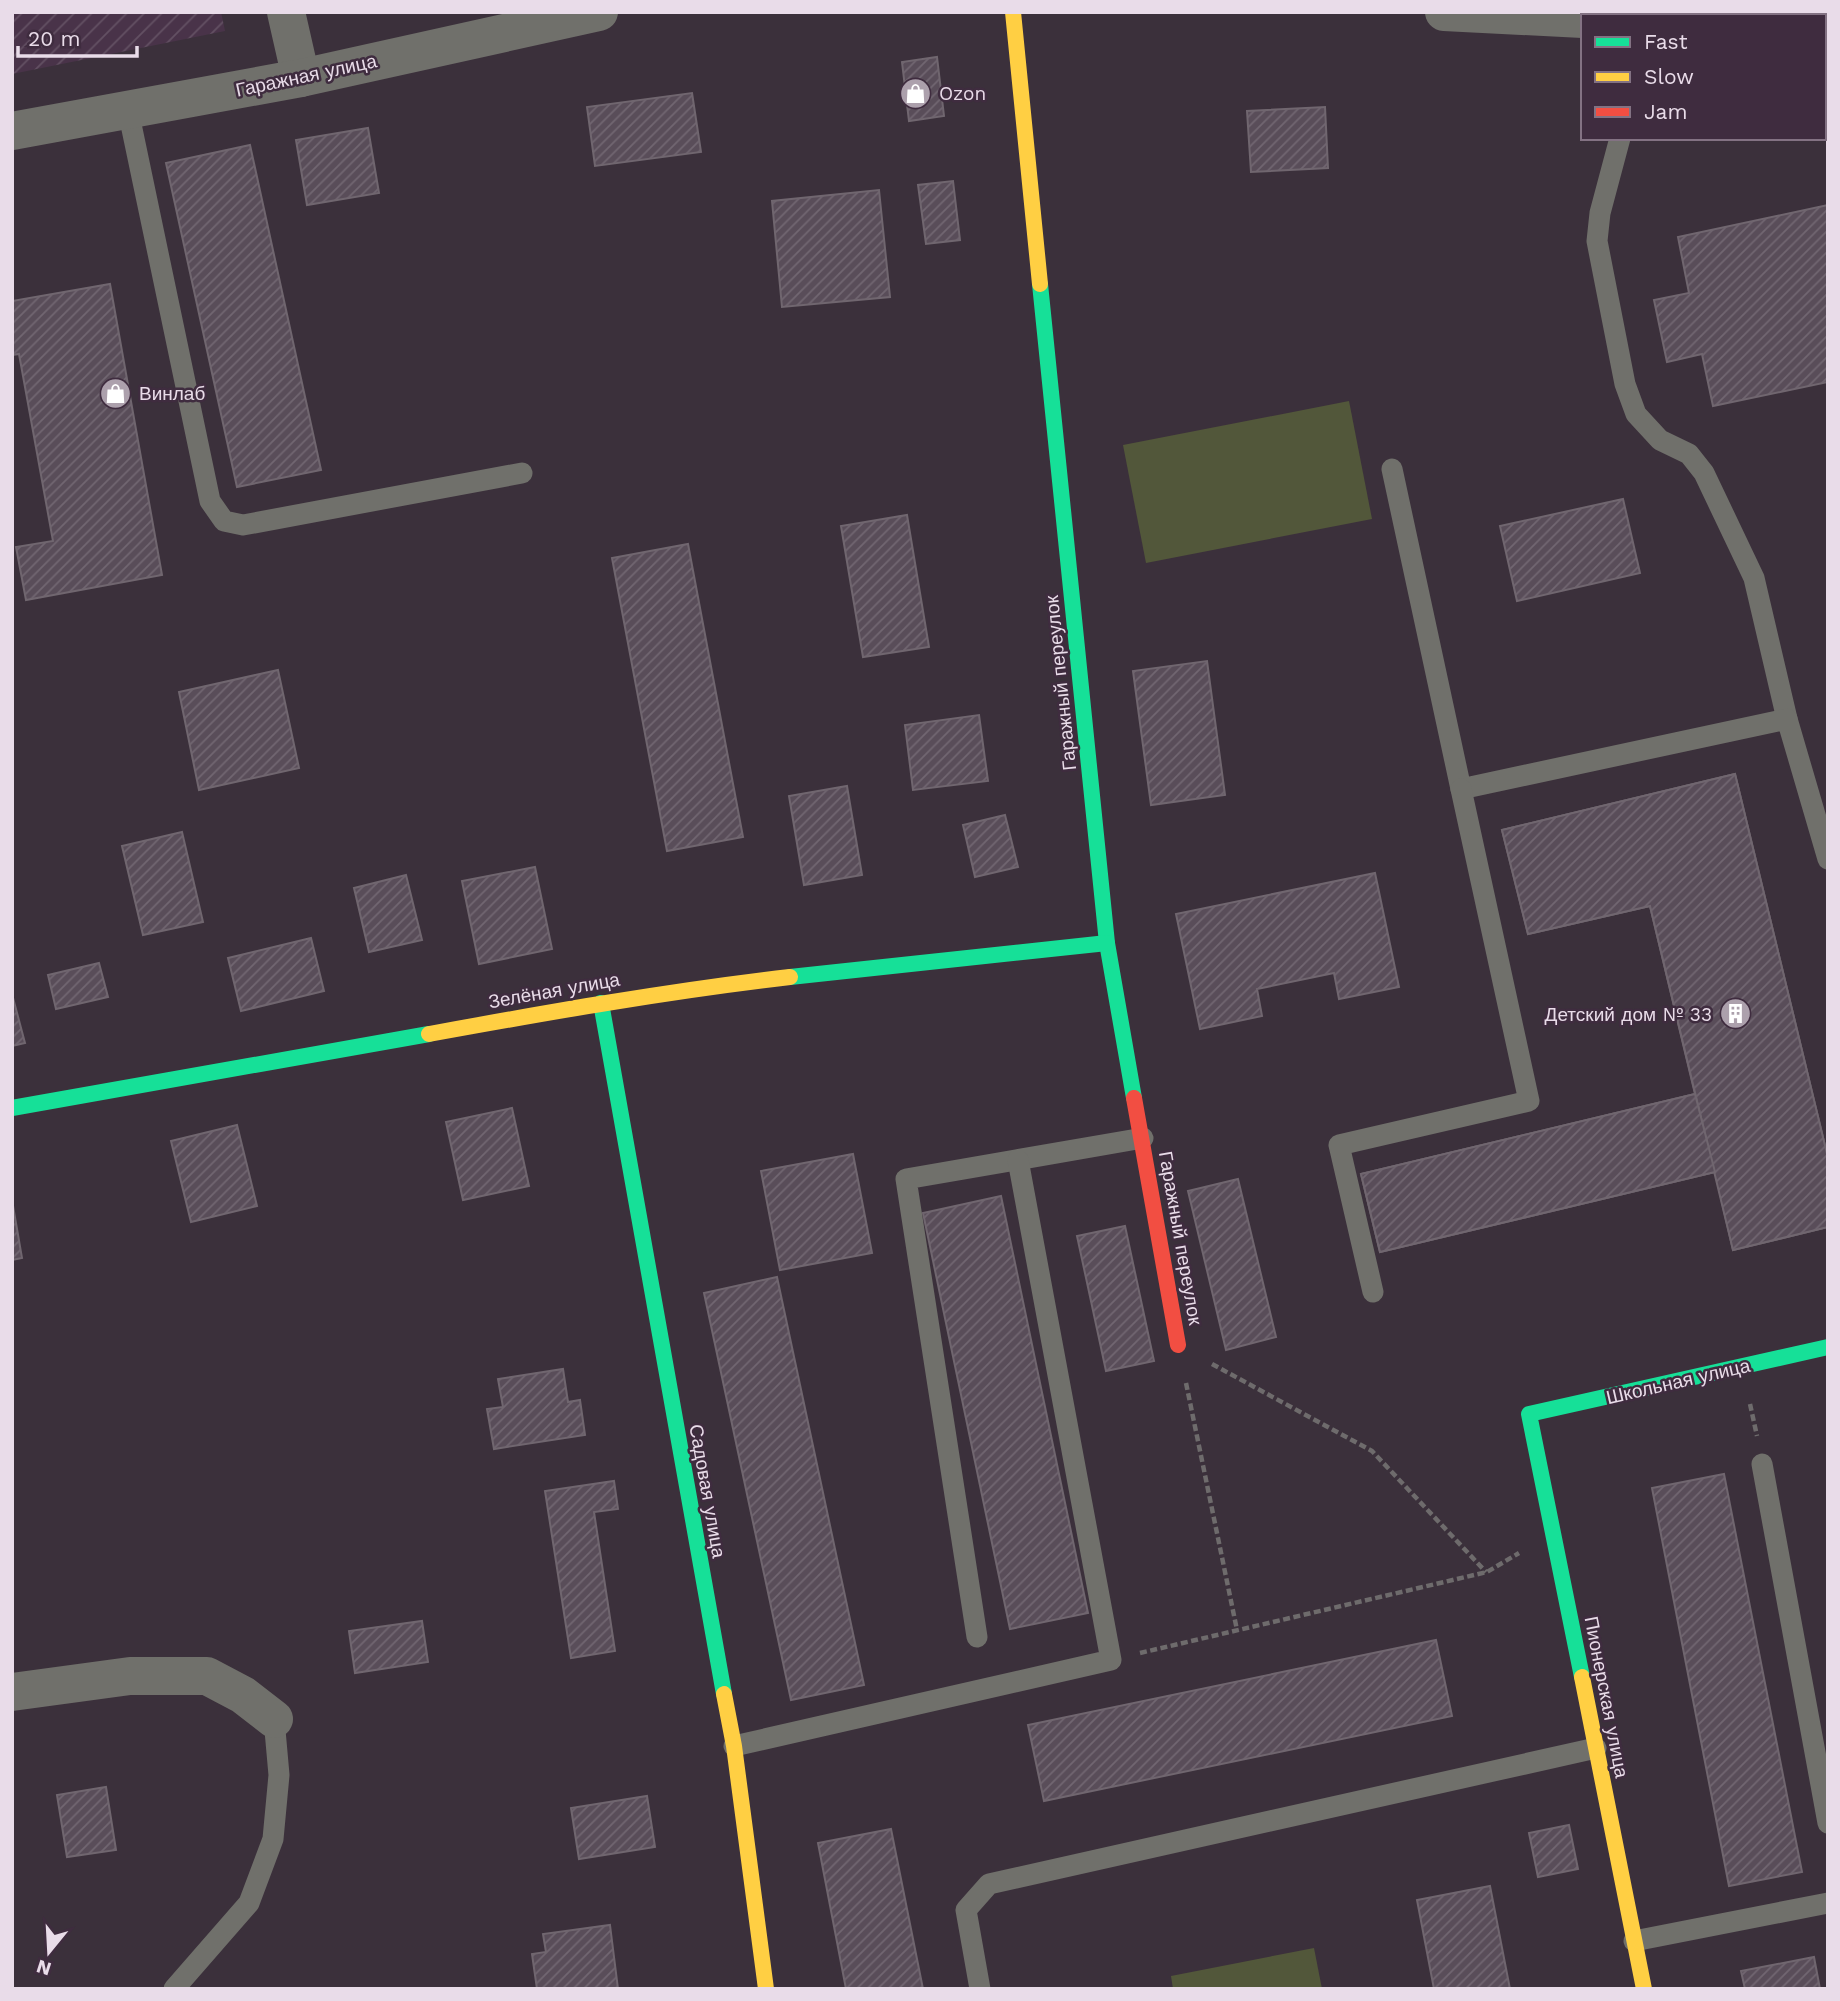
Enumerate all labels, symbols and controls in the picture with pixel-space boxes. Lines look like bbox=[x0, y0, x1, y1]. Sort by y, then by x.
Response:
scale bar bbox=[18, 14, 136, 58]
legend bbox=[1581, 14, 1826, 140]
text: 20 m bbox=[28, 26, 80, 51]
text: Fast bbox=[1644, 29, 1688, 54]
street label: Гаражная улица bbox=[233, 49, 379, 102]
text: Slow bbox=[1644, 64, 1694, 89]
shop icon: Ozon bbox=[899, 76, 933, 110]
place label: Ozon bbox=[939, 82, 986, 105]
text: Jam bbox=[1644, 99, 1687, 124]
shop icon: Винлаб bbox=[99, 376, 133, 410]
place label: Винлаб bbox=[139, 382, 205, 405]
street label: Гаражный переулок bbox=[1040, 594, 1081, 772]
street label: Зелёная улица bbox=[487, 968, 622, 1013]
building icon: Детский дом № 33 bbox=[1718, 997, 1752, 1031]
place label: Детский дом № 33 bbox=[1545, 1003, 1712, 1026]
street label: Гаражный переулок bbox=[1154, 1149, 1207, 1327]
street label: Школьная улица bbox=[1604, 1354, 1753, 1409]
street label: Садовая улица bbox=[684, 1422, 731, 1560]
street label: Пионерская улица bbox=[1580, 1614, 1634, 1780]
north arrow bbox=[14, 1917, 84, 1987]
text: N bbox=[34, 1955, 54, 1981]

